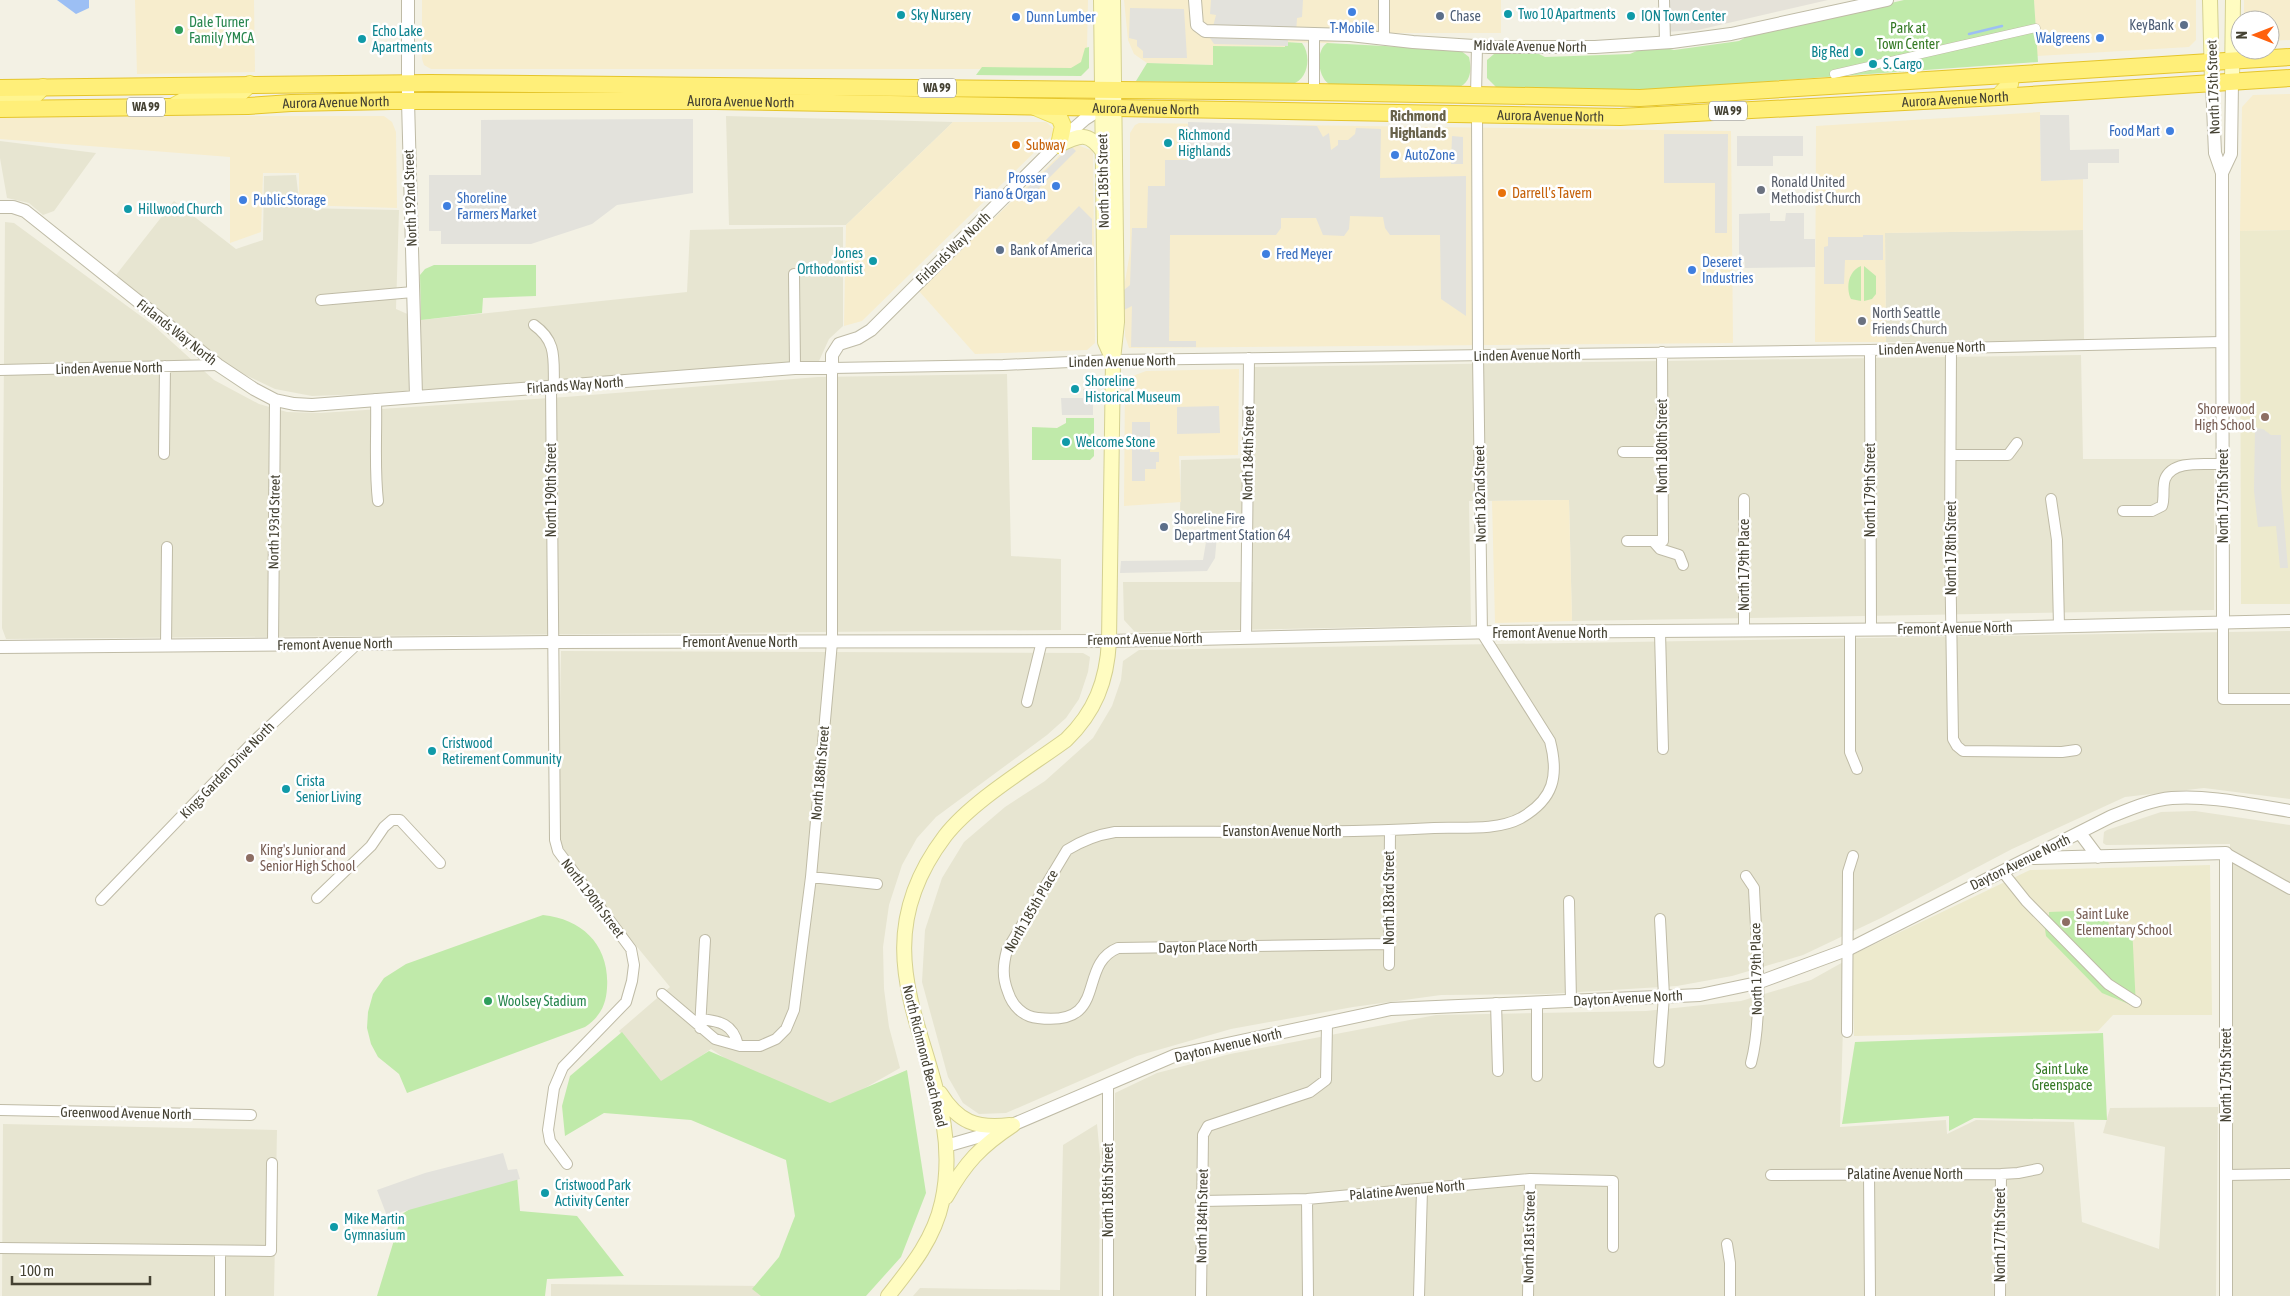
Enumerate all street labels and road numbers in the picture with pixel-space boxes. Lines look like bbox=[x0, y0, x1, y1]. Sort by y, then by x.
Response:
street label: Midvale Avenue North bbox=[1473, 37, 1587, 55]
street label: North 175th Street bbox=[2203, 39, 2223, 135]
road number: WA 99 bbox=[918, 78, 956, 98]
street label: Aurora Avenue North bbox=[1901, 88, 2009, 110]
street label: Aurora Avenue North bbox=[282, 93, 390, 112]
street label: Aurora Avenue North bbox=[687, 93, 795, 110]
road number: WA 99 bbox=[127, 98, 165, 116]
street label: Aurora Avenue North bbox=[1092, 100, 1199, 118]
road number: WA 99 bbox=[1709, 102, 1747, 120]
street label: Aurora Avenue North bbox=[1497, 107, 1604, 125]
street label: North 185th Street bbox=[1094, 133, 1112, 229]
street label: North 192nd Street bbox=[400, 149, 420, 247]
street label: Firlands Way North bbox=[913, 209, 993, 287]
street label: Firlands Way North bbox=[134, 296, 220, 368]
street label: Linden Avenue North bbox=[1878, 338, 1986, 358]
street label: Linden Avenue North bbox=[1473, 346, 1581, 364]
street label: Linden Avenue North bbox=[1068, 352, 1176, 370]
street label: Linden Avenue North bbox=[55, 359, 163, 377]
street label: Firlands Way North bbox=[526, 374, 624, 396]
street label: North 180th Street bbox=[1654, 399, 1670, 493]
street label: North 184th Street bbox=[1239, 405, 1257, 501]
street label: North 190th Street bbox=[543, 443, 559, 537]
street label: North 179th Street bbox=[1862, 443, 1878, 537]
street label: North 182nd Street bbox=[1471, 445, 1489, 543]
street label: North 175th Street bbox=[2215, 449, 2231, 543]
street label: North 193rd Street bbox=[265, 475, 283, 569]
street label: North 178th Street bbox=[1943, 501, 1959, 595]
street label: North 179th Place bbox=[1736, 519, 1752, 611]
street label: Fremont Avenue North bbox=[1897, 619, 2013, 637]
street label: Fremont Avenue North bbox=[1492, 625, 1608, 641]
street label: Fremont Avenue North bbox=[1087, 630, 1203, 648]
street label: Fremont Avenue North bbox=[682, 634, 798, 650]
street label: Fremont Avenue North bbox=[277, 635, 393, 653]
street label: Kings Garden Drive North bbox=[177, 718, 277, 822]
street label: North 188th Street bbox=[808, 725, 832, 821]
street label: Evanston Avenue North bbox=[1222, 823, 1342, 839]
street label: Dayton Avenue North bbox=[1967, 831, 2073, 893]
street label: North 183rd Street bbox=[1381, 851, 1397, 945]
street label: North 190th Street bbox=[558, 855, 628, 941]
street label: North 185th Place bbox=[1001, 867, 1061, 955]
street label: North 179th Place bbox=[1747, 923, 1765, 1015]
street label: Dayton Place North bbox=[1158, 938, 1258, 956]
street label: North Richmond Beach Road bbox=[900, 983, 950, 1129]
street label: Dayton Avenue North bbox=[1573, 987, 1683, 1009]
street label: Dayton Avenue North bbox=[1173, 1025, 1283, 1065]
street label: North 175th Street bbox=[2218, 1028, 2234, 1122]
street label: Greenwood Avenue North bbox=[60, 1104, 192, 1122]
street label: North 185th Street bbox=[1100, 1143, 1116, 1237]
street label: Palatine Avenue North bbox=[1847, 1166, 1963, 1182]
street label: North 184th Street bbox=[1193, 1168, 1211, 1264]
street label: Palatine Avenue North bbox=[1349, 1177, 1465, 1203]
street label: North 177th Street bbox=[1992, 1188, 2008, 1282]
street label: North 181st Street bbox=[1520, 1190, 1538, 1284]

